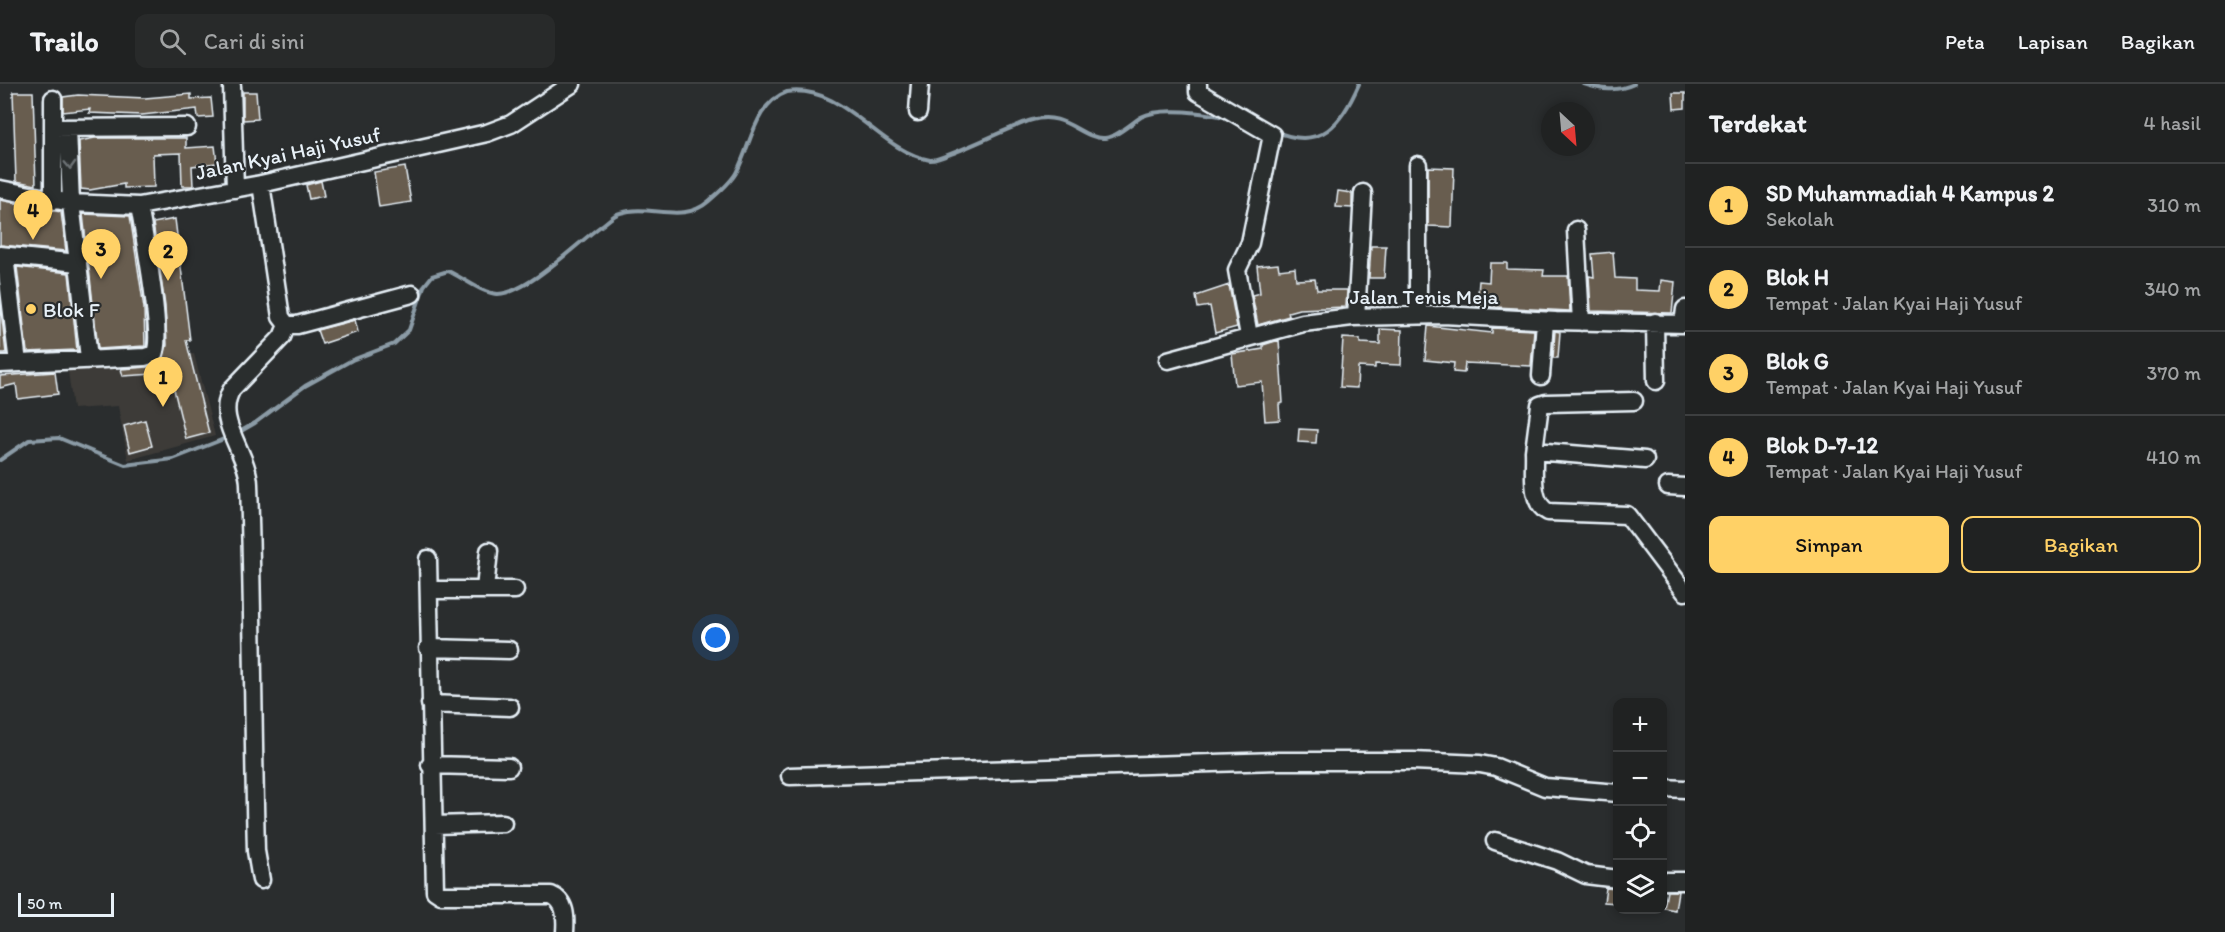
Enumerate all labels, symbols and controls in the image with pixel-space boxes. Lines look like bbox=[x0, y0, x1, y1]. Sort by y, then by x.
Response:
search box bbox=[135, 14, 555, 68]
text: Trailo bbox=[30, 24, 99, 58]
icon: search bbox=[156, 25, 189, 58]
text: Cari di sini bbox=[204, 28, 305, 55]
text: Peta bbox=[1945, 29, 1985, 54]
text: Lapisan bbox=[2018, 29, 2088, 54]
text: Bagikan bbox=[2121, 29, 2195, 54]
north arrow bbox=[1541, 102, 1595, 156]
text: Terdekat bbox=[1709, 107, 1807, 139]
text: 4 hasil bbox=[2144, 111, 2201, 135]
street label: Jalan Kyai Haji Yusuf bbox=[193, 121, 383, 185]
one-way arrow bbox=[63, 161, 76, 170]
text: SD Muhammadiah 4 Kampus 2 bbox=[1766, 180, 2054, 207]
pin: 4 bbox=[14, 190, 52, 240]
text: 1 bbox=[1724, 193, 1733, 217]
text: 310 m bbox=[2147, 193, 2201, 217]
text: Sekolah bbox=[1766, 207, 1834, 231]
pin: 3 bbox=[82, 230, 120, 279]
pin: 2 bbox=[148, 232, 188, 281]
text: Blok H bbox=[1766, 264, 1829, 291]
text: 2 bbox=[1723, 277, 1734, 301]
text: 340 m bbox=[2144, 277, 2201, 301]
street label: Jalan Tenis Meja bbox=[1350, 284, 1498, 309]
text: Tempat · Jalan Kyai Haji Yusuf bbox=[1766, 291, 2022, 315]
place label: Blok F bbox=[43, 297, 100, 322]
marker: Blok F bbox=[24, 302, 38, 316]
text: Blok G bbox=[1766, 348, 1829, 375]
pin: 1 bbox=[144, 358, 182, 407]
text: 3 bbox=[1723, 361, 1734, 385]
text: 370 m bbox=[2147, 361, 2201, 385]
text: Tempat · Jalan Kyai Haji Yusuf bbox=[1766, 375, 2022, 399]
text: Blok D-7-12 bbox=[1766, 432, 1878, 459]
text: 4 bbox=[1722, 445, 1735, 469]
text: 410 m bbox=[2146, 445, 2201, 469]
text: Tempat · Jalan Kyai Haji Yusuf bbox=[1766, 459, 2022, 483]
button: Simpan bbox=[1709, 516, 1949, 573]
button: Bagikan bbox=[1961, 516, 2201, 573]
your location bbox=[701, 623, 730, 652]
map controls bbox=[1613, 698, 1667, 914]
button: + bbox=[1613, 698, 1667, 752]
button: − bbox=[1613, 752, 1667, 806]
button: locate bbox=[1613, 806, 1667, 860]
button: layers bbox=[1613, 860, 1667, 914]
scale bar bbox=[18, 890, 114, 918]
text: 50 m bbox=[27, 894, 62, 913]

